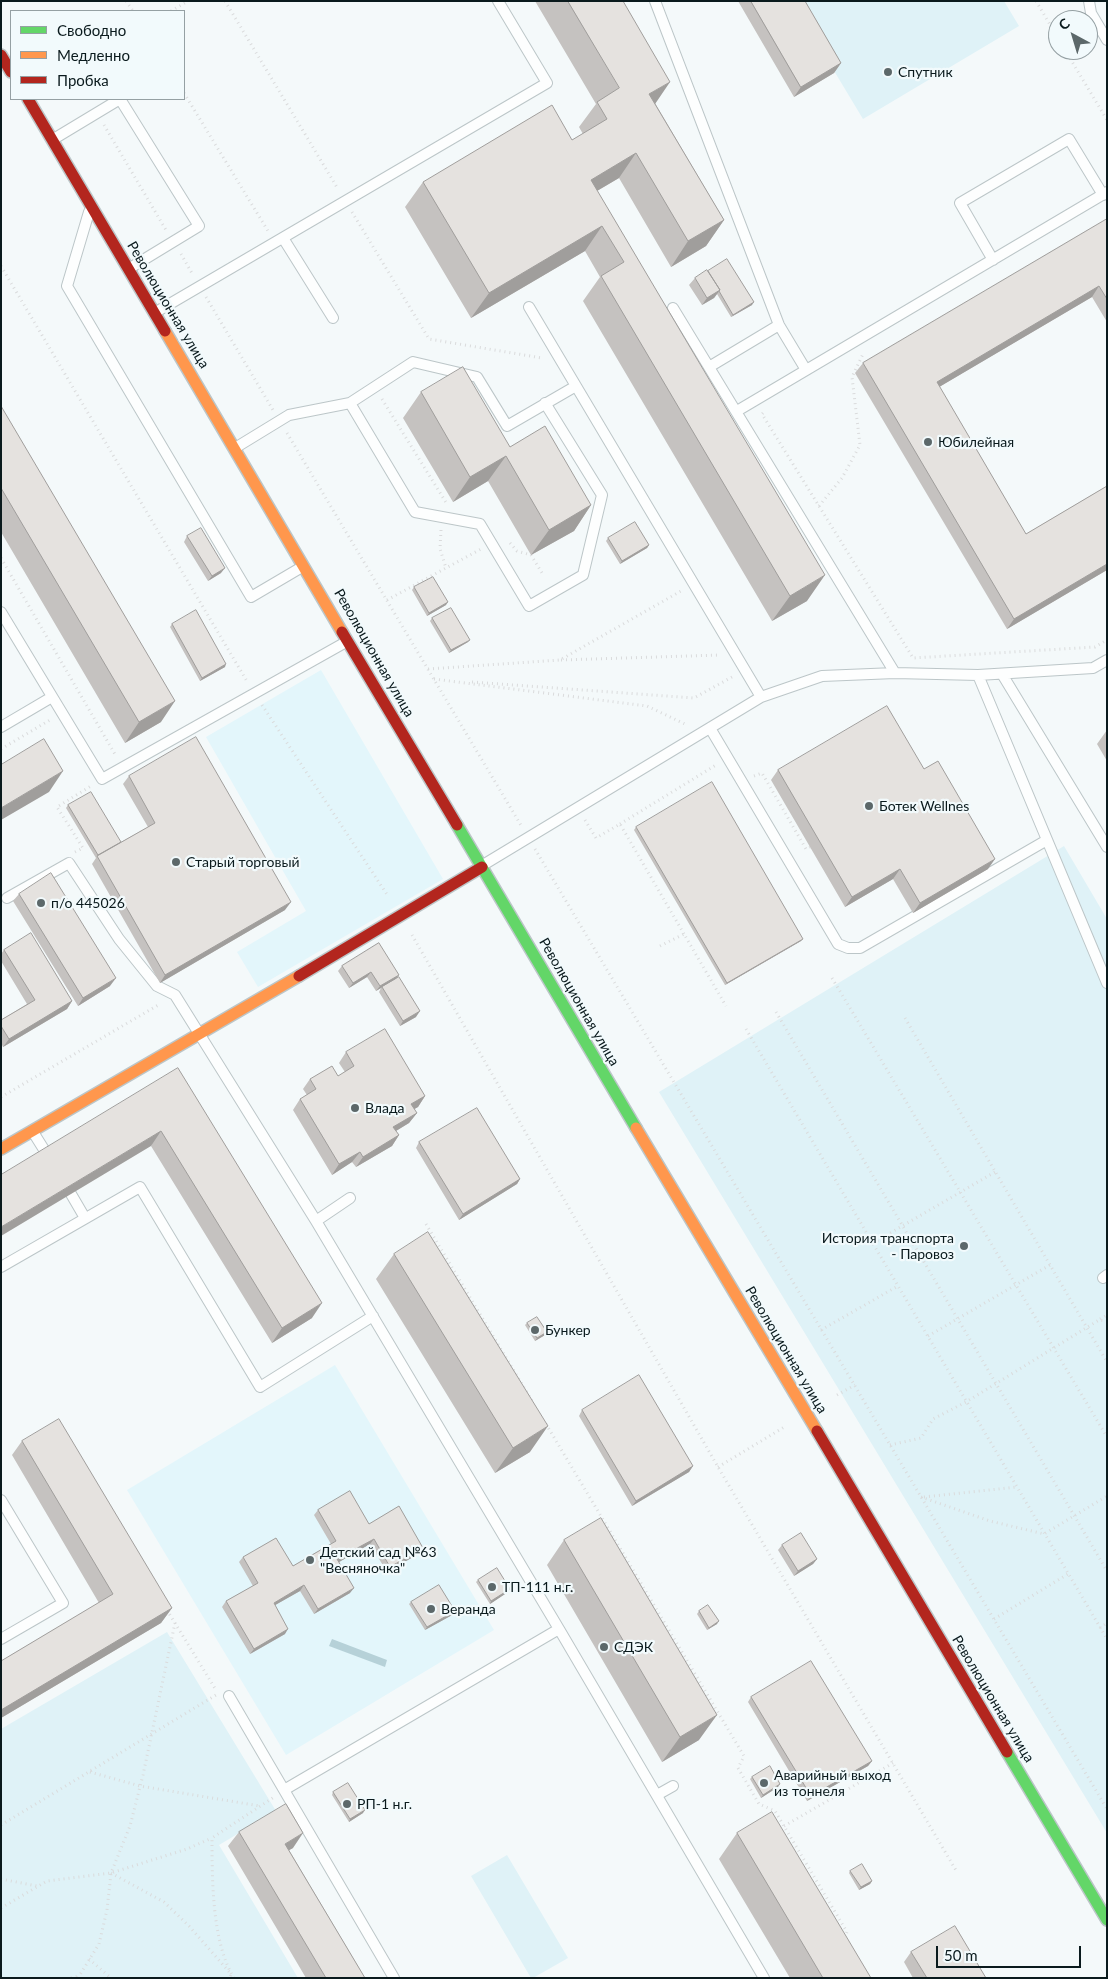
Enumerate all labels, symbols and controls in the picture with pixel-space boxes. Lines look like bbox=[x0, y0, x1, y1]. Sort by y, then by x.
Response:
legend bbox=[10, 10, 185, 100]
north arrow bbox=[1048, 10, 1098, 60]
text: С bbox=[1055, 14, 1073, 33]
text: Свободно bbox=[57, 21, 126, 39]
text: Медленно bbox=[57, 46, 130, 64]
place label: Спутник bbox=[898, 64, 953, 80]
marker: Спутник bbox=[882, 66, 894, 78]
text: Пробка bbox=[57, 71, 109, 89]
street label: Революционная улица bbox=[123, 238, 213, 372]
place label: Юбилейная bbox=[938, 434, 1014, 450]
marker: Юбилейная bbox=[922, 436, 934, 448]
street label: Революционная улица bbox=[330, 586, 418, 720]
place label: Ботек Wellnes bbox=[879, 798, 969, 814]
marker: Ботек Wellnes bbox=[863, 800, 875, 812]
place label: Старый торговый bbox=[186, 854, 300, 870]
marker: Старый торговый bbox=[170, 856, 182, 868]
place label: п/о 445026 bbox=[51, 895, 125, 911]
marker: п/о 445026 bbox=[35, 897, 47, 909]
street label: Революционная улица bbox=[535, 935, 623, 1069]
place label: Влада bbox=[365, 1100, 405, 1116]
marker: Влада bbox=[349, 1102, 361, 1114]
place label: История транспорта - Паровоз bbox=[822, 1230, 954, 1262]
marker: История транспорта - Паровоз bbox=[958, 1240, 970, 1252]
street label: Революционная улица bbox=[741, 1283, 831, 1417]
place label: Бункер bbox=[545, 1322, 591, 1338]
marker: Бункер bbox=[529, 1324, 541, 1336]
place label: Детский сад №63 "Весняночка" bbox=[320, 1544, 437, 1576]
marker: Детский сад №63 "Весняночка" bbox=[304, 1554, 316, 1566]
place label: ТП-111 н.г. bbox=[502, 1579, 573, 1595]
marker: ТП-111 н.г. bbox=[486, 1581, 498, 1593]
place label: Веранда bbox=[441, 1601, 496, 1617]
marker: Веранда bbox=[425, 1603, 437, 1615]
street label: Революционная улица bbox=[948, 1632, 1038, 1766]
place label: СДЭК bbox=[614, 1639, 653, 1655]
marker: СДЭК bbox=[598, 1641, 610, 1653]
place label: Аварийный выход из тоннеля bbox=[774, 1767, 891, 1800]
marker: Аварийный выход из тоннеля bbox=[758, 1777, 770, 1789]
place label: РП-1 н.г. bbox=[357, 1796, 412, 1812]
marker: РП-1 н.г. bbox=[341, 1798, 353, 1810]
scale bar bbox=[938, 1936, 1083, 1968]
text: 50 m bbox=[944, 1946, 978, 1964]

